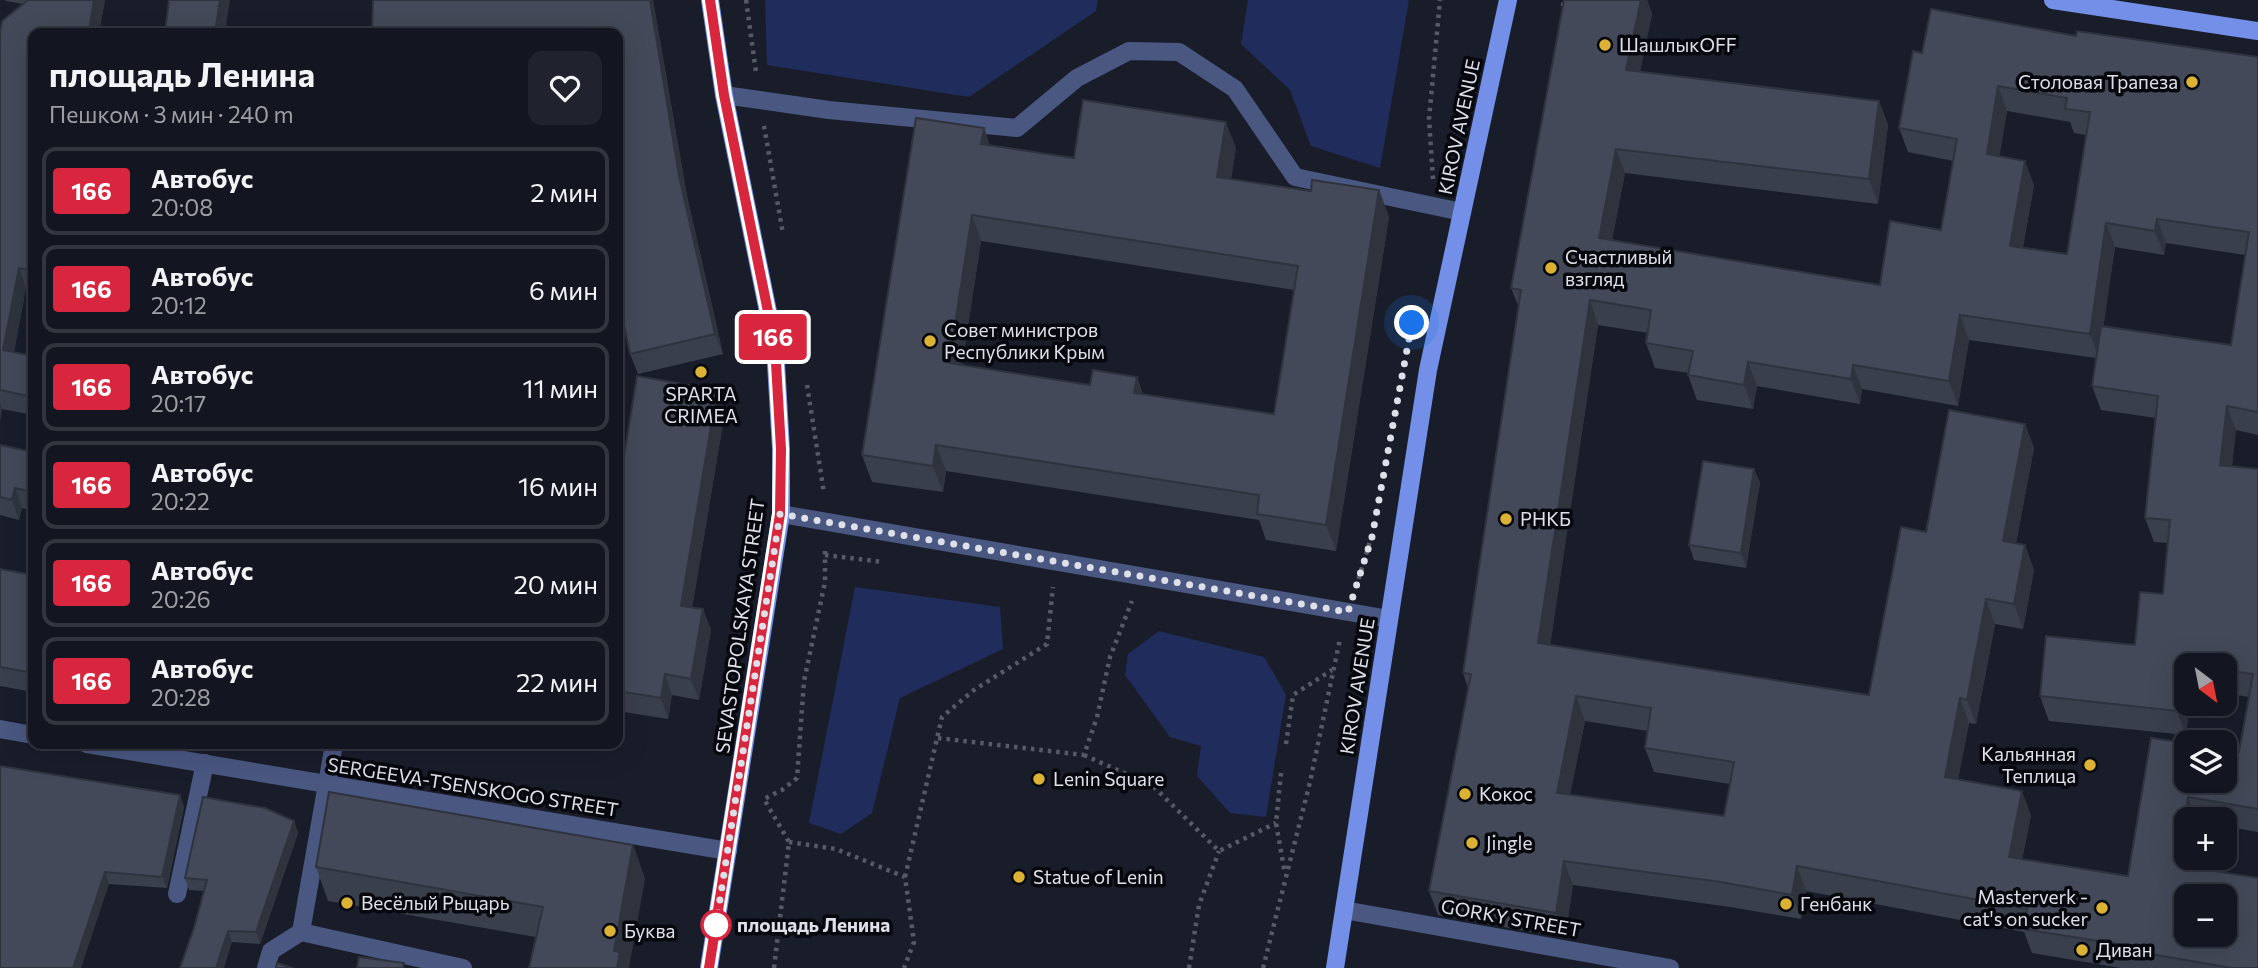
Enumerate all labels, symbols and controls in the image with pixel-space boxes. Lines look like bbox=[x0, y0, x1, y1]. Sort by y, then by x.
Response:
place label: ШашлыкOFF bbox=[1619, 33, 1737, 56]
marker: ШашлыкOFF bbox=[1597, 37, 1613, 53]
button: heart bbox=[528, 51, 602, 125]
text: площадь Ленина bbox=[49, 53, 315, 94]
street label: KIROV AVENUE bbox=[1433, 57, 1484, 197]
place label: Столовая Трапеза bbox=[2018, 70, 2178, 93]
marker: Столовая Трапеза bbox=[2184, 74, 2200, 90]
text: Пешком · 3 мин · 240 m bbox=[49, 100, 294, 128]
text: Автобус bbox=[151, 162, 253, 193]
text: 166 bbox=[71, 176, 112, 205]
text: 2 мин bbox=[530, 176, 598, 207]
text: 20:08 bbox=[151, 193, 213, 221]
place label: Счастливый взгляд bbox=[1565, 245, 1673, 290]
text: Автобус bbox=[151, 260, 253, 291]
marker: Счастливый взгляд bbox=[1543, 260, 1559, 276]
text: 166 bbox=[71, 274, 112, 303]
text: 6 мин bbox=[529, 274, 598, 305]
text: 20:12 bbox=[151, 291, 207, 319]
your location bbox=[1394, 305, 1429, 340]
line badge: 166 bbox=[733, 314, 813, 360]
place label: Совет министров Республики Крым bbox=[944, 318, 1105, 363]
text: 166 bbox=[753, 322, 793, 351]
marker: Совет министров Республики Крым bbox=[922, 333, 938, 349]
text: Автобус bbox=[151, 358, 253, 389]
marker: SPARTA CRIMEA bbox=[693, 364, 709, 380]
text: 166 bbox=[71, 372, 112, 401]
text: 11 мин bbox=[523, 372, 598, 403]
place label: SPARTA CRIMEA bbox=[664, 382, 738, 427]
text: 20:17 bbox=[151, 389, 206, 417]
text: Автобус bbox=[151, 456, 253, 487]
text: 166 bbox=[71, 470, 112, 499]
text: 16 мин bbox=[518, 470, 598, 501]
text: 20:22 bbox=[151, 487, 210, 515]
street label: SEVASTOPOLSKAYA STREET bbox=[710, 497, 769, 755]
place label: РНКБ bbox=[1520, 507, 1571, 530]
marker: РНКБ bbox=[1498, 511, 1514, 527]
text: Автобус bbox=[151, 554, 253, 585]
text: 166 bbox=[71, 568, 112, 597]
text: 20 мин bbox=[513, 568, 598, 599]
text: 20:26 bbox=[151, 585, 211, 613]
street label: KIROV AVENUE bbox=[1334, 616, 1379, 756]
text: Автобус bbox=[151, 652, 253, 683]
north arrow bbox=[2174, 653, 2236, 716]
map controls bbox=[2174, 653, 2237, 947]
text: 166 bbox=[71, 666, 112, 695]
text: 22 мин bbox=[516, 666, 598, 697]
text: 20:28 bbox=[151, 683, 211, 711]
button: layers bbox=[2174, 730, 2237, 793]
place label: Кальянная Теплица bbox=[1981, 742, 2076, 787]
street label: SERGEEVA-TSENSKOGO STREET bbox=[326, 752, 620, 821]
marker: Кальянная Теплица bbox=[2082, 757, 2098, 773]
place label: Lenin Square bbox=[1053, 767, 1164, 790]
marker: Lenin Square bbox=[1031, 771, 1047, 787]
place label: Кокос bbox=[1479, 782, 1533, 805]
marker: Кокос bbox=[1457, 786, 1473, 802]
button: + bbox=[2174, 807, 2237, 870]
place label: Jingle bbox=[1486, 831, 1532, 854]
marker: Jingle bbox=[1464, 835, 1480, 851]
place label: Statue of Lenin bbox=[1033, 865, 1164, 888]
marker: Statue of Lenin bbox=[1011, 869, 1027, 885]
button: − bbox=[2174, 884, 2237, 947]
place label: Masterverk - cat's on sucker bbox=[1963, 885, 2088, 930]
place label: Весёлый Рыцарь bbox=[361, 891, 510, 914]
place label: Генбанк bbox=[1800, 892, 1872, 915]
street label: GORKY STREET bbox=[1439, 894, 1583, 941]
marker: Весёлый Рыцарь bbox=[339, 895, 355, 911]
marker: Генбанк bbox=[1778, 896, 1794, 912]
marker: Masterverk - cat's on sucker bbox=[2094, 900, 2110, 916]
marker: площадь Ленина bbox=[701, 910, 731, 940]
place label: площадь Ленина bbox=[737, 913, 890, 936]
place label: Буква bbox=[624, 919, 675, 942]
marker: Буква bbox=[602, 923, 618, 939]
place label: Диван bbox=[2096, 938, 2153, 961]
marker: Диван bbox=[2074, 942, 2090, 958]

